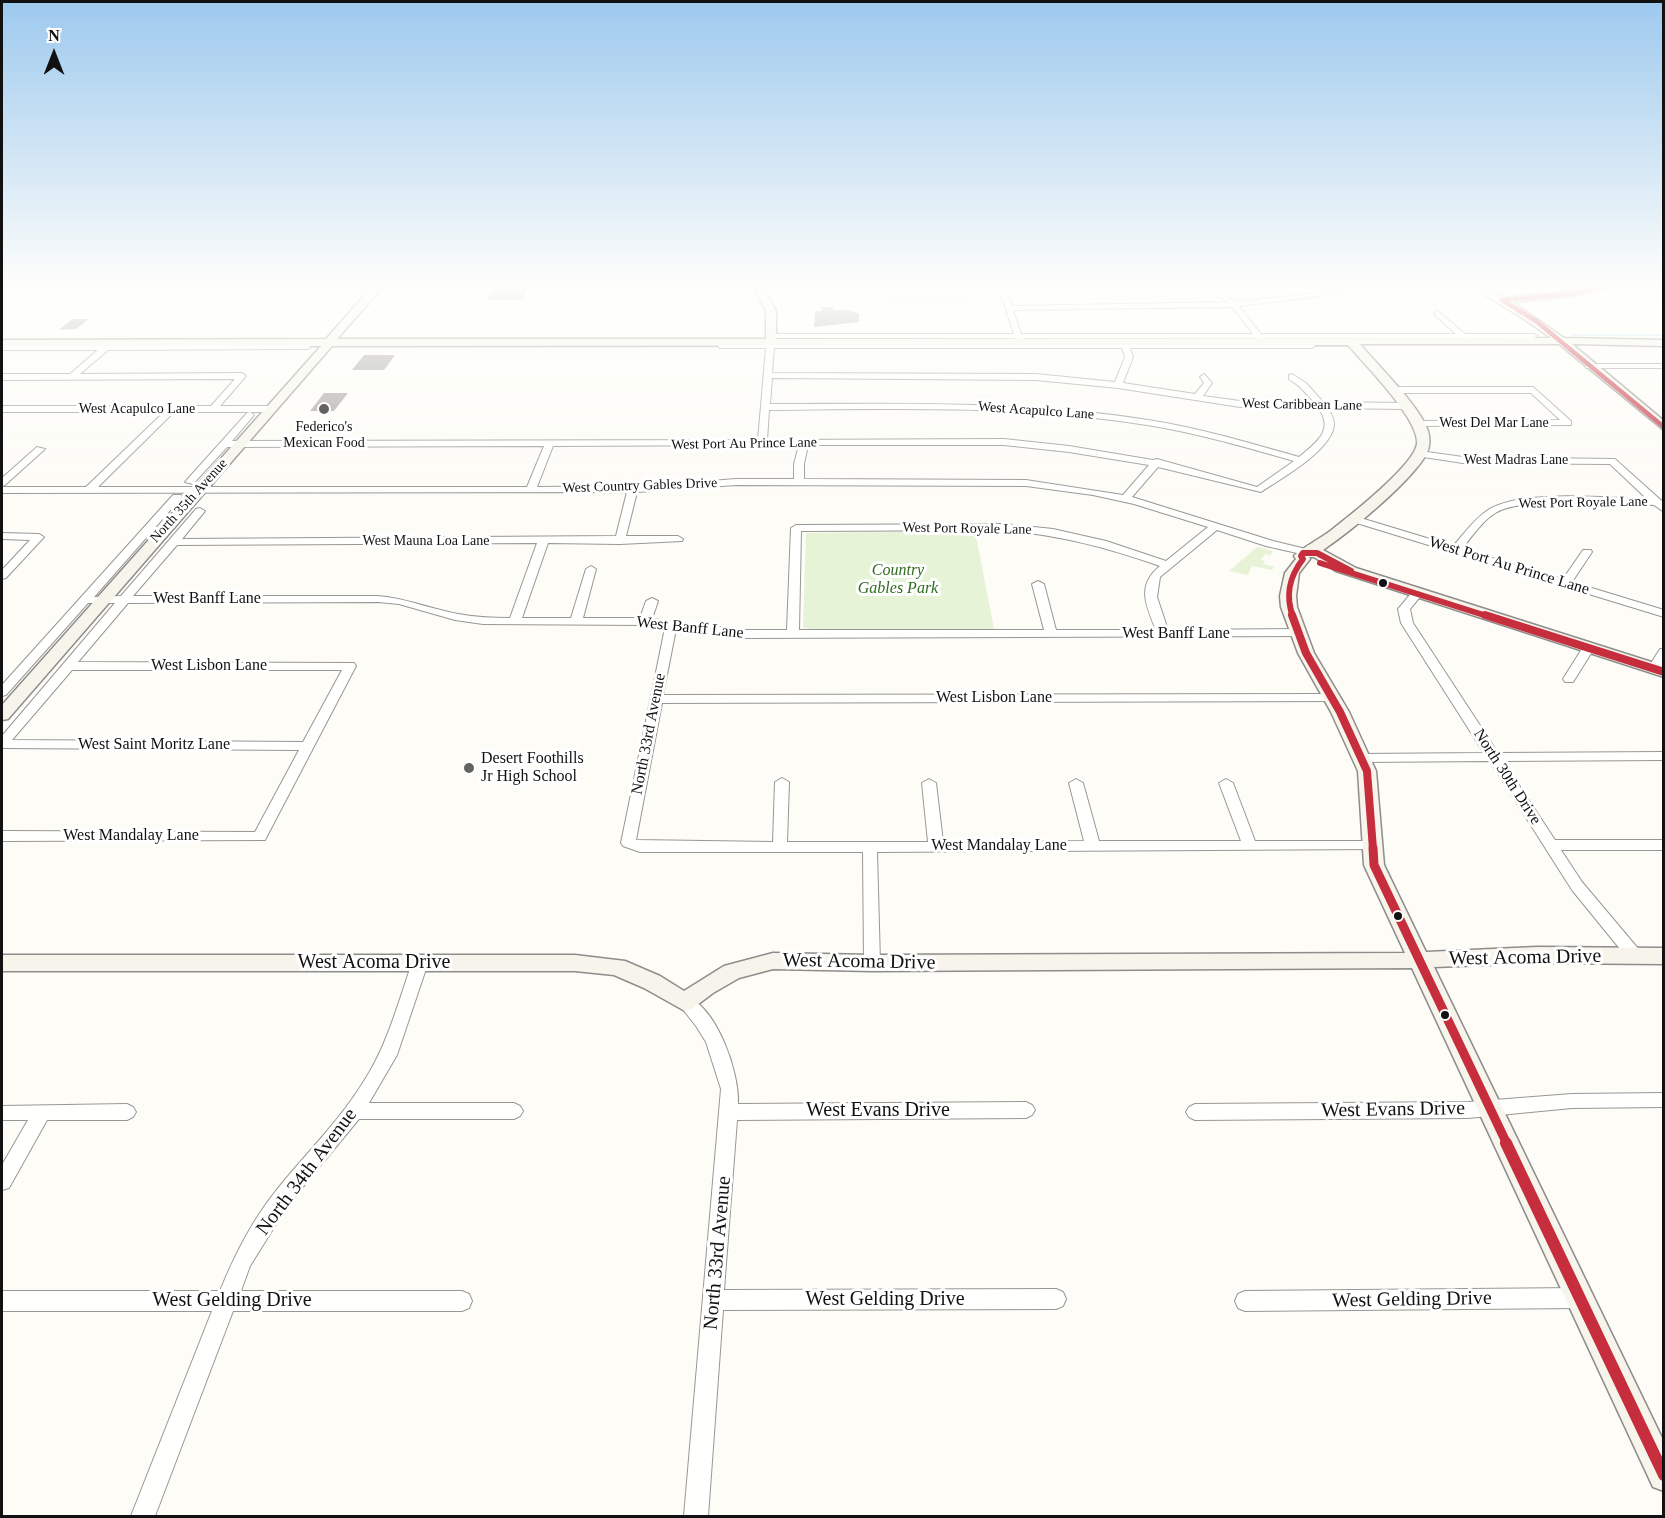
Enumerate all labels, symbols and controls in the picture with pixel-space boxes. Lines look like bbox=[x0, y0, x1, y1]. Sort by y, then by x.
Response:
north arrow bbox=[24, 24, 84, 84]
text: N bbox=[48, 27, 60, 44]
street label: West Caribbean Lane bbox=[1242, 396, 1362, 414]
street label: West Acapulco Lane bbox=[977, 399, 1095, 423]
street label: West Acapulco Lane bbox=[79, 401, 195, 417]
marker: Federico's Mexican Food bbox=[317, 402, 331, 416]
street label: West Del Mar Lane bbox=[1439, 415, 1549, 431]
place label: Federico's Mexican Food bbox=[283, 419, 365, 452]
street label: West Port Au Prince Lane bbox=[671, 434, 817, 454]
street label: West Madras Lane bbox=[1464, 452, 1568, 468]
street label: North 35th Avenue bbox=[147, 456, 231, 546]
street label: West Country Gables Drive bbox=[562, 475, 718, 497]
street label: West Port Royale Lane bbox=[1518, 493, 1648, 513]
street label: West Port Royale Lane bbox=[902, 519, 1032, 539]
street label: West Port Au Prince Lane bbox=[1426, 532, 1592, 600]
street label: West Mauna Loa Lane bbox=[363, 533, 489, 549]
park label: Country Gables Park bbox=[858, 561, 938, 599]
unlabelled marker bbox=[1377, 577, 1389, 589]
street label: West Banff Lane bbox=[153, 589, 261, 609]
street label: West Banff Lane bbox=[635, 613, 745, 643]
street label: West Banff Lane bbox=[1122, 624, 1230, 644]
street label: West Lisbon Lane bbox=[151, 656, 267, 676]
street label: North 33rd Avenue bbox=[628, 672, 670, 796]
street label: West Lisbon Lane bbox=[936, 688, 1052, 708]
street label: North 30th Drive bbox=[1469, 726, 1545, 828]
street label: West Saint Moritz Lane bbox=[78, 735, 230, 755]
place label: Desert Foothills Jr High School bbox=[481, 749, 584, 787]
marker: Desert Foothills Jr High School bbox=[462, 761, 476, 775]
street label: West Mandalay Lane bbox=[63, 826, 199, 846]
street label: West Mandalay Lane bbox=[931, 836, 1067, 856]
unlabelled marker bbox=[1392, 910, 1404, 922]
street label: West Acoma Drive bbox=[1448, 945, 1602, 971]
street label: West Acoma Drive bbox=[782, 949, 936, 975]
street label: West Acoma Drive bbox=[298, 951, 450, 975]
unlabelled marker bbox=[1439, 1009, 1451, 1021]
street label: West Evans Drive bbox=[1321, 1097, 1465, 1123]
street label: West Evans Drive bbox=[806, 1099, 950, 1123]
street label: North 34th Avenue bbox=[251, 1104, 363, 1240]
street label: North 33rd Avenue bbox=[699, 1175, 737, 1331]
street label: West Gelding Drive bbox=[1332, 1287, 1492, 1313]
street label: West Gelding Drive bbox=[805, 1288, 965, 1312]
street label: West Gelding Drive bbox=[152, 1289, 312, 1313]

